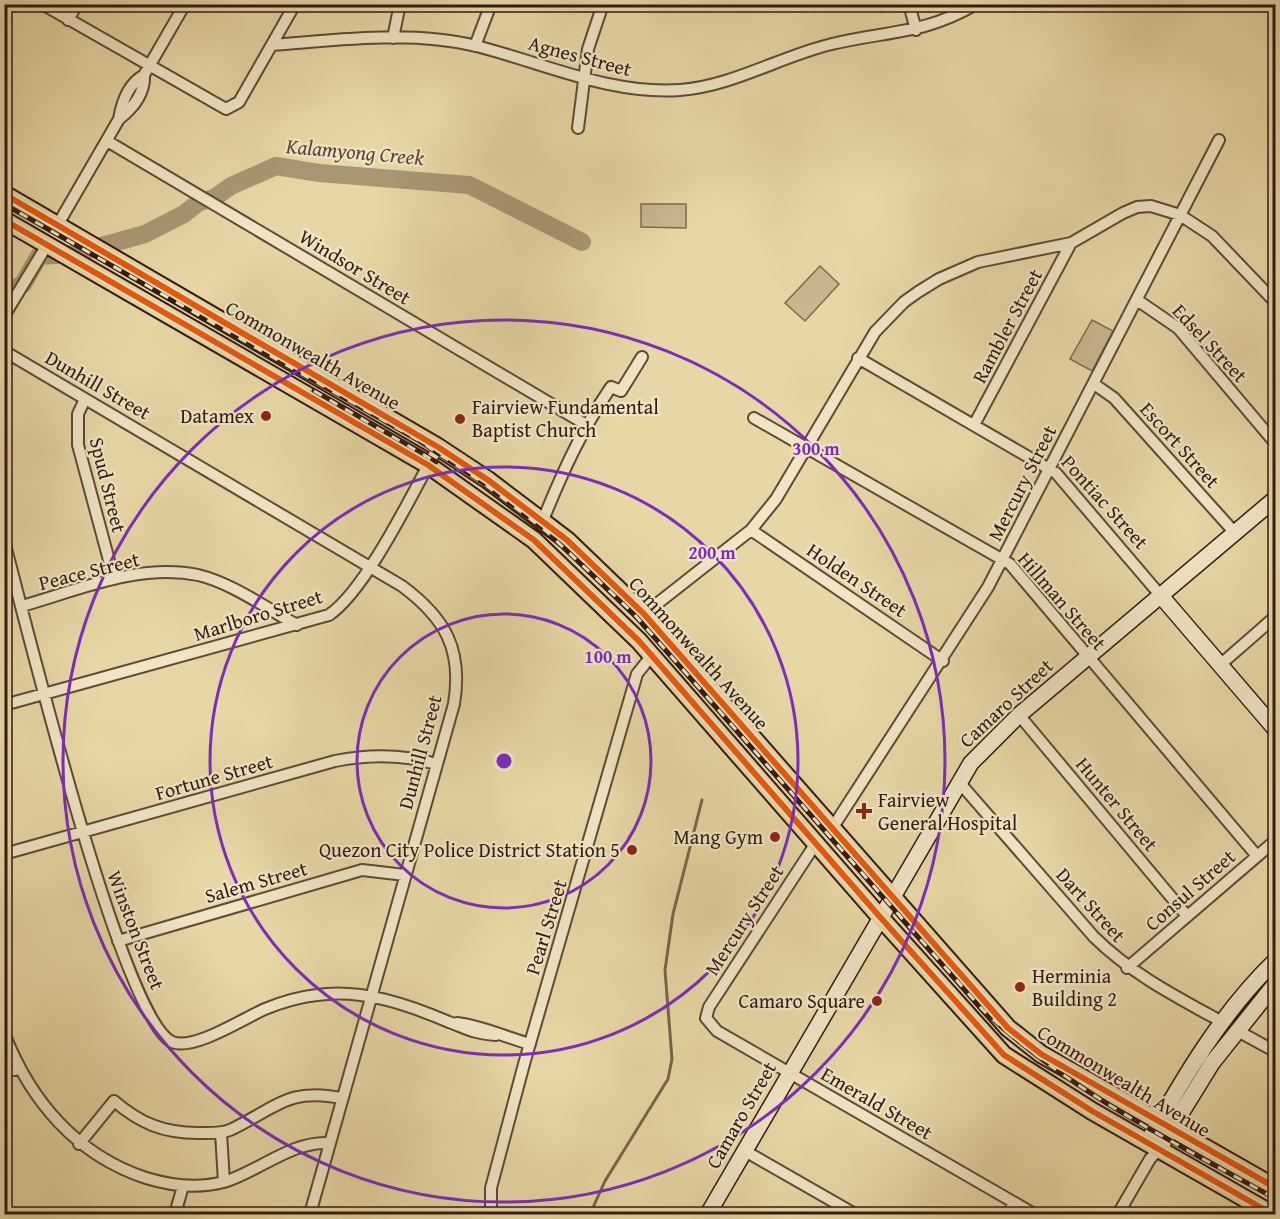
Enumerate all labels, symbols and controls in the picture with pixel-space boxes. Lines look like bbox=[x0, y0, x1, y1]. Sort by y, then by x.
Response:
street label: Agnes Street bbox=[525, 28, 635, 83]
water label: Kalamyong Creek bbox=[284, 130, 426, 173]
street label: Windsor Street bbox=[294, 222, 417, 311]
street label: Rambler Street bbox=[964, 263, 1049, 388]
street label: Commonwealth Avenue bbox=[220, 293, 406, 417]
street label: Edsel Street bbox=[1166, 297, 1255, 389]
street label: Dunhill Street bbox=[40, 343, 156, 426]
place label: Fairview Fundamental Baptist Church bbox=[472, 392, 659, 444]
street label: Escort Street bbox=[1134, 395, 1227, 494]
place label: Datamex bbox=[180, 401, 255, 430]
marker: Datamex bbox=[259, 409, 273, 423]
marker: Fairview Fundamental Baptist Church bbox=[453, 412, 467, 426]
street label: Mercury Street bbox=[980, 420, 1063, 546]
street label: Spud Street bbox=[83, 434, 134, 535]
text: 300 m bbox=[792, 435, 840, 462]
street label: Pontiac Street bbox=[1055, 448, 1156, 555]
street label: Holden Street bbox=[801, 535, 913, 624]
text: 200 m bbox=[688, 539, 736, 566]
street label: Peace Street bbox=[35, 544, 142, 597]
street label: Hillman Street bbox=[1011, 545, 1113, 656]
street label: Commonwealth Avenue bbox=[622, 570, 776, 736]
street label: Marlboro Street bbox=[190, 581, 326, 648]
text: 100 m bbox=[584, 643, 632, 670]
street label: Camaro Street bbox=[952, 651, 1059, 754]
street label: Dunhill Street bbox=[390, 691, 449, 812]
street label: Fortune Street bbox=[152, 746, 276, 807]
street label: Hunter Street bbox=[1069, 750, 1165, 857]
centre of rings bbox=[494, 751, 514, 771]
place label: Fairview General Hospital bbox=[878, 785, 1018, 837]
marker: Fairview General Hospital bbox=[855, 802, 873, 820]
place label: Mang Gym bbox=[673, 822, 764, 851]
marker: Mang Gym bbox=[768, 830, 782, 844]
place label: Quezon City Police District Station 5 bbox=[319, 835, 620, 864]
street label: Consul Street bbox=[1138, 842, 1241, 937]
marker: Quezon City Police District Station 5 bbox=[625, 843, 639, 857]
street label: Salem Street bbox=[201, 853, 311, 910]
street label: Mercury Street bbox=[697, 859, 790, 981]
street label: Dart Street bbox=[1050, 861, 1133, 949]
street label: Winston Street bbox=[100, 866, 172, 994]
street label: Pearl Street bbox=[517, 876, 574, 978]
place label: Herminia Building 2 bbox=[1032, 961, 1117, 1013]
marker: Herminia Building 2 bbox=[1013, 980, 1027, 994]
place label: Camaro Square bbox=[738, 986, 865, 1015]
marker: Camaro Square bbox=[870, 994, 884, 1008]
street label: Commonwealth Avenue bbox=[1032, 1017, 1216, 1144]
street label: Camaro Street bbox=[698, 1056, 783, 1174]
street label: Emerald Street bbox=[816, 1059, 938, 1146]

